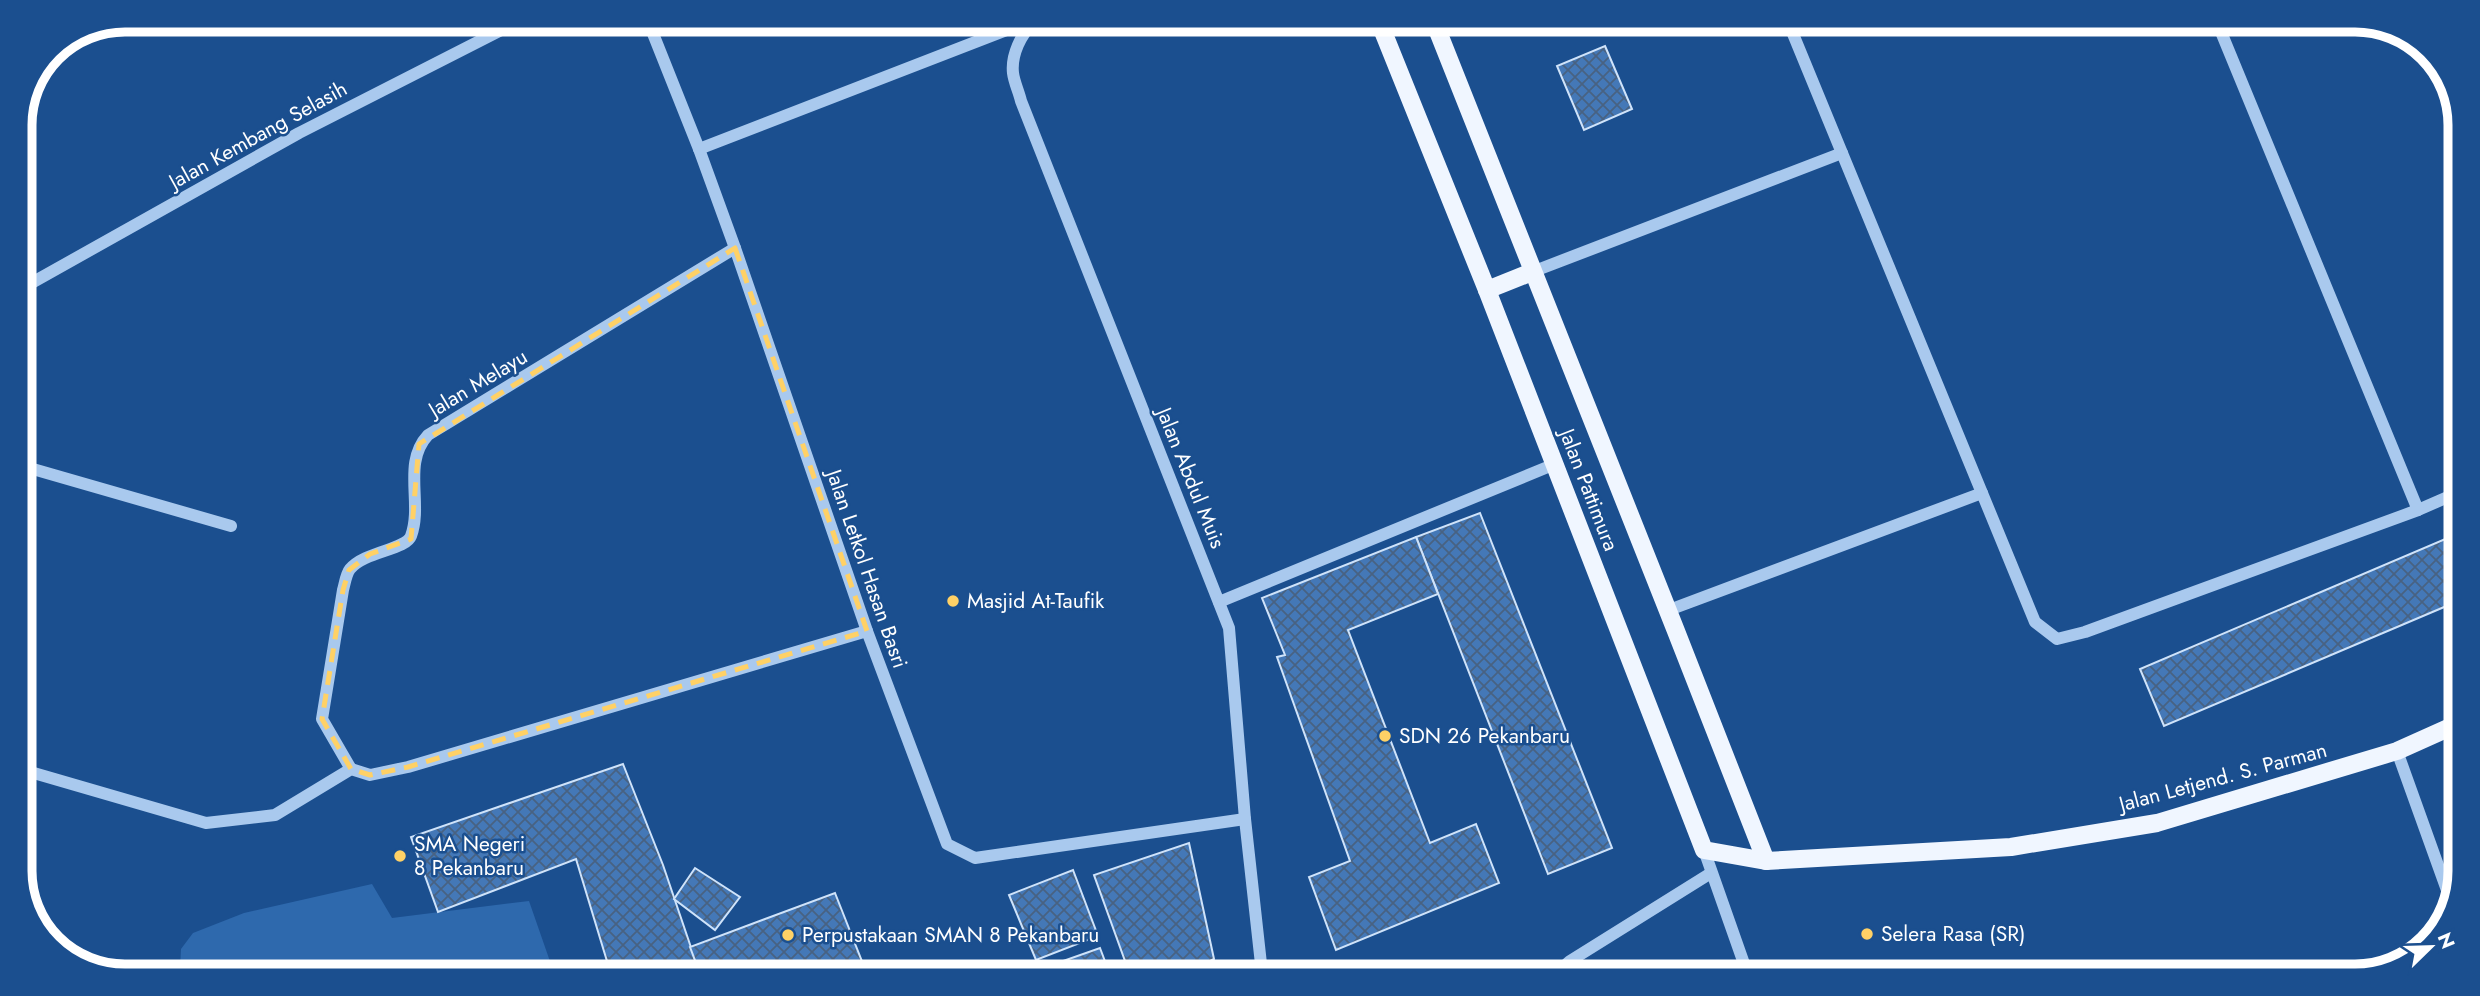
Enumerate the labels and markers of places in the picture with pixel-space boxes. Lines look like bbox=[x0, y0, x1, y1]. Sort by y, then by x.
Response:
place label: Masjid At-Taufik bbox=[967, 586, 1105, 616]
marker: Masjid At-Taufik bbox=[945, 593, 961, 609]
place label: SDN 26 Pekanbaru bbox=[1399, 721, 1570, 751]
marker: SDN 26 Pekanbaru bbox=[1377, 728, 1393, 744]
place label: SMA Negeri 8 Pekanbaru bbox=[414, 829, 525, 883]
marker: SMA Negeri 8 Pekanbaru bbox=[392, 848, 408, 864]
place label: Selera Rasa (SR) bbox=[1881, 919, 2026, 949]
place label: Perpustakaan SMAN 8 Pekanbaru bbox=[802, 920, 1099, 950]
marker: Selera Rasa (SR) bbox=[1859, 926, 1875, 942]
marker: Perpustakaan SMAN 8 Pekanbaru bbox=[780, 927, 796, 943]

